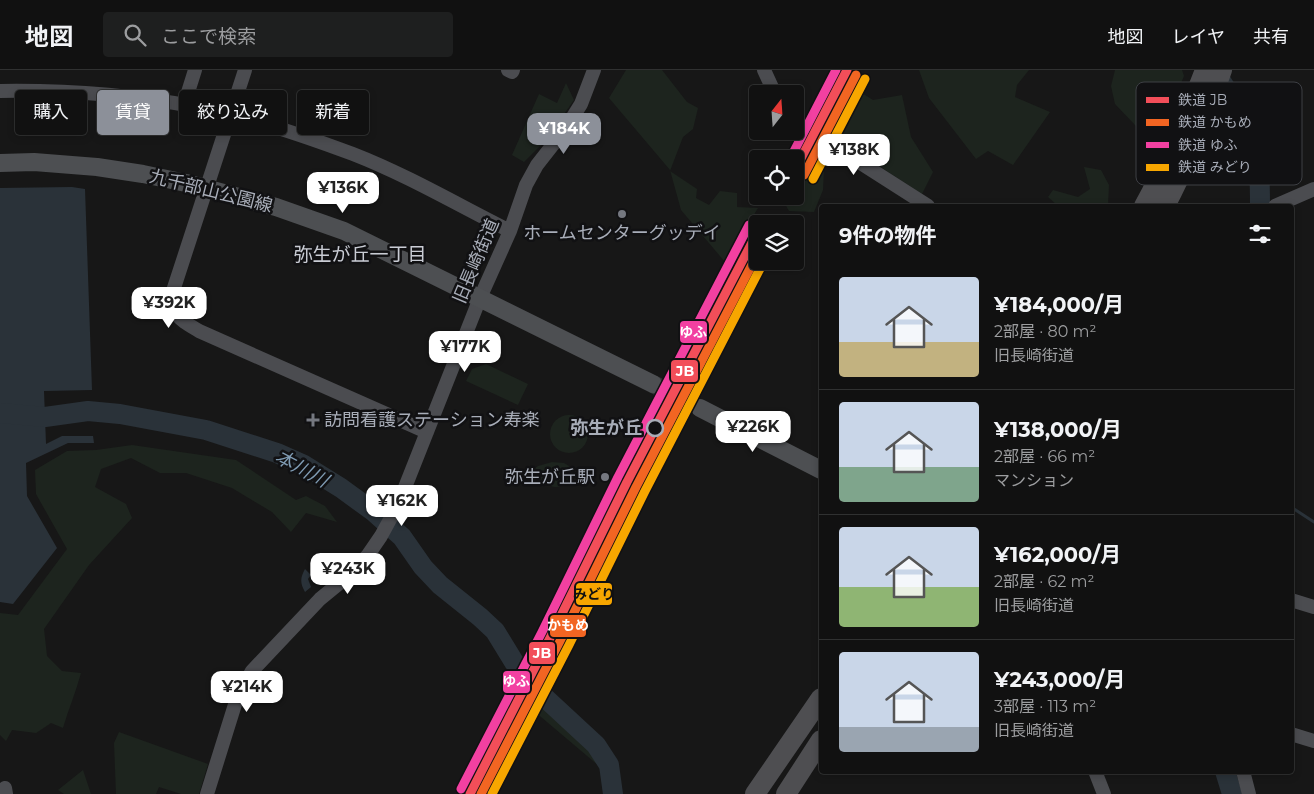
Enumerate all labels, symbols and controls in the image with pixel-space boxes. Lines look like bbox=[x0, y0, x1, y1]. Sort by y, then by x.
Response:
search box bbox=[103, 12, 453, 57]
icon: search bbox=[121, 21, 149, 49]
text: 地図 bbox=[25, 22, 73, 51]
text: ここで検索 bbox=[161, 25, 256, 48]
text: 地図 bbox=[1108, 26, 1144, 48]
text: レイヤ bbox=[1172, 26, 1225, 48]
text: 共有 bbox=[1253, 26, 1289, 48]
legend bbox=[1136, 82, 1302, 185]
north arrow bbox=[749, 85, 804, 140]
map controls bbox=[749, 85, 804, 270]
chip: 購入 bbox=[15, 90, 87, 135]
chip: 賃貸 bbox=[97, 90, 169, 135]
chip: 絞り込み bbox=[179, 90, 287, 135]
chip: 新着 bbox=[297, 90, 369, 135]
text: 鉄道 JB bbox=[1178, 91, 1227, 109]
pin: ¥184K bbox=[529, 112, 599, 155]
text: 鉄道 かもめ bbox=[1178, 113, 1252, 131]
text: ¥184K bbox=[538, 119, 590, 138]
pin: ¥138K bbox=[819, 134, 889, 176]
text: 鉄道 ゆふ bbox=[1178, 136, 1237, 154]
text: ¥138K bbox=[829, 140, 879, 159]
button: locate bbox=[749, 150, 804, 205]
text: 鉄道 みどり bbox=[1178, 158, 1252, 176]
street label: 九千部山公園線 bbox=[147, 165, 275, 217]
pin: ¥136K bbox=[308, 172, 378, 214]
text: ¥136K bbox=[318, 178, 368, 197]
marker: ホームセンターグッデイ bbox=[616, 208, 628, 220]
street label: 旧長崎街道 bbox=[448, 215, 504, 307]
button: layers bbox=[749, 215, 804, 270]
icon: filters bbox=[1246, 220, 1274, 248]
place label: ホームセンターグッデイ bbox=[523, 222, 721, 244]
text: 9件の物件 bbox=[839, 223, 936, 248]
district label: 弥生が丘一丁目 bbox=[293, 243, 427, 266]
pin: ¥392K bbox=[134, 286, 204, 329]
text: ¥184,000/月 bbox=[994, 292, 1124, 317]
text: ¥392K bbox=[143, 293, 195, 312]
icon: home bbox=[879, 297, 939, 357]
line badge: ゆふ bbox=[679, 320, 708, 344]
text: 2部屋 · 80 m² bbox=[994, 322, 1096, 341]
text: ゆふ bbox=[679, 323, 707, 341]
pin: ¥177K bbox=[430, 330, 500, 373]
text: ¥177K bbox=[440, 337, 490, 356]
text: 旧長崎街道 bbox=[994, 346, 1074, 365]
line badge: JB bbox=[670, 359, 699, 383]
text: JB bbox=[675, 362, 694, 380]
place label: 訪問看護ステーション寿楽 bbox=[324, 409, 540, 431]
pin: ¥226K bbox=[718, 410, 788, 453]
marker: 訪問看護ステーション寿楽 bbox=[306, 413, 320, 427]
place label: 弥生が丘 bbox=[570, 417, 642, 439]
text: ¥226K bbox=[727, 417, 779, 436]
text: ¥138,000/月 bbox=[994, 417, 1122, 442]
marker: 弥生が丘 bbox=[646, 419, 664, 437]
icon: home bbox=[879, 422, 939, 482]
water label: 本川川 bbox=[271, 445, 334, 493]
text: 2部屋 · 66 m² bbox=[994, 447, 1095, 466]
place label: 弥生が丘駅 bbox=[505, 466, 595, 488]
marker: 弥生が丘駅 bbox=[599, 471, 611, 483]
text: マンション bbox=[994, 471, 1074, 490]
pin: ¥162K bbox=[367, 484, 437, 527]
text: ¥162K bbox=[377, 491, 427, 510]
text: ¥162,000/月 bbox=[994, 542, 1121, 567]
icon: home bbox=[879, 547, 939, 607]
pin: ¥243K bbox=[313, 552, 383, 595]
text: ¥243K bbox=[321, 559, 375, 578]
text: 2部屋 · 62 m² bbox=[994, 572, 1094, 591]
line badge: みどり bbox=[575, 582, 613, 606]
text: みどり bbox=[573, 585, 615, 603]
text: 旧長崎街道 bbox=[994, 596, 1074, 615]
line badge: かもめ bbox=[549, 614, 587, 638]
text: かもめ bbox=[547, 616, 589, 634]
line badge: JB bbox=[528, 641, 556, 665]
text: JB bbox=[532, 644, 551, 662]
text: ¥243,000/月 bbox=[994, 667, 1125, 692]
pin: ¥214K bbox=[212, 670, 282, 713]
line badge: ゆふ bbox=[502, 670, 531, 694]
text: ゆふ bbox=[502, 672, 530, 690]
icon: home bbox=[879, 672, 939, 732]
text: ¥214K bbox=[222, 677, 272, 696]
text: 3部屋 · 113 m² bbox=[994, 697, 1096, 716]
text: 旧長崎街道 bbox=[994, 721, 1074, 740]

